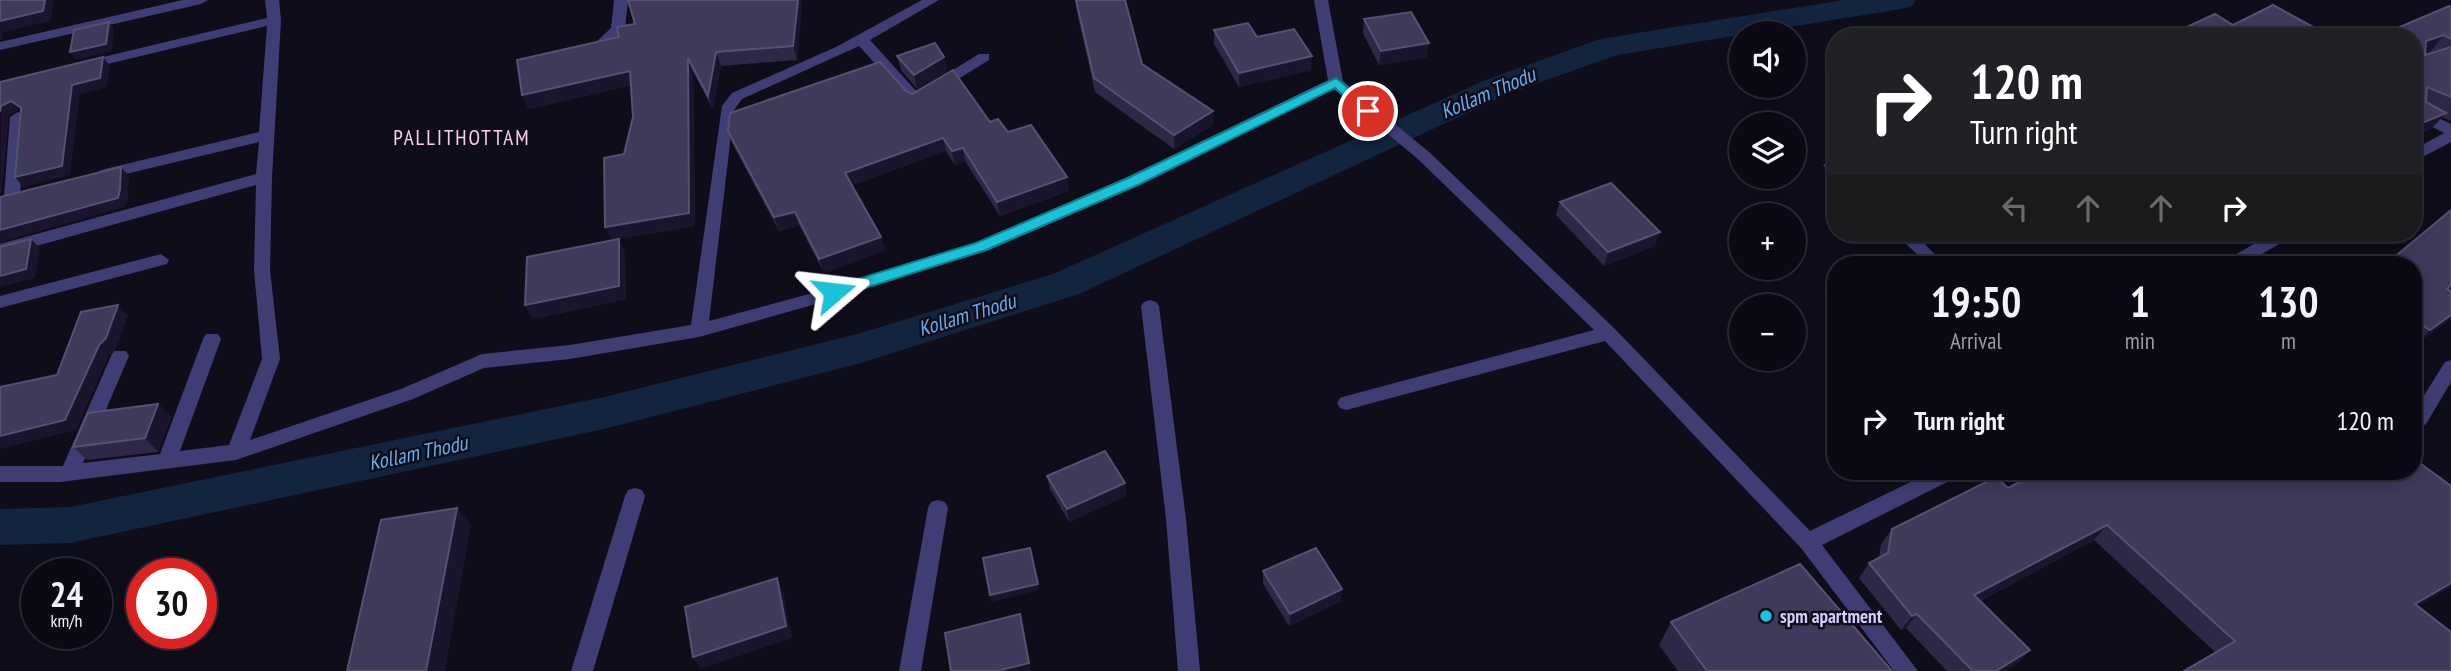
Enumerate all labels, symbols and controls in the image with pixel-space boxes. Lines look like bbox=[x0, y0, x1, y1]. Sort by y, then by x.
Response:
map controls bbox=[1729, 21, 1806, 371]
button: sound bbox=[1729, 21, 1806, 98]
text: 120 m bbox=[1970, 49, 2083, 113]
icon: right bbox=[1855, 56, 1946, 147]
water label: Kollam Thodu bbox=[1436, 60, 1541, 125]
pin bbox=[1338, 81, 1398, 141]
icon: arrive bbox=[1349, 92, 1387, 130]
text: Turn right bbox=[1970, 111, 2078, 153]
button: layers bbox=[1729, 112, 1806, 189]
district label: PALLITHOTTAM bbox=[393, 124, 531, 151]
icon: left bbox=[1996, 189, 2034, 227]
icon: ahead bbox=[2069, 189, 2107, 227]
icon: ahead bbox=[2142, 189, 2180, 227]
icon: right bbox=[2215, 189, 2253, 227]
button: + bbox=[1729, 203, 1806, 280]
position arrow bbox=[797, 255, 871, 329]
text: 19:50 bbox=[1930, 274, 2021, 329]
text: 1 bbox=[2130, 274, 2150, 329]
text: 130 bbox=[2258, 274, 2319, 329]
water label: Kollam Thodu bbox=[915, 286, 1021, 342]
button: − bbox=[1729, 294, 1806, 371]
text: Arrival bbox=[1950, 326, 2002, 355]
text: min bbox=[2125, 326, 2155, 355]
text: m bbox=[2281, 326, 2296, 355]
icon: right bbox=[1855, 402, 1893, 440]
text: Turn right bbox=[1914, 404, 2005, 437]
text: 120 m bbox=[2336, 404, 2394, 437]
water label: Kollam Thodu bbox=[366, 428, 472, 476]
speed limit sign: 30 bbox=[126, 558, 217, 649]
text: 24 bbox=[50, 571, 83, 617]
place label: spm apartment bbox=[1780, 604, 1883, 628]
marker: spm apartment bbox=[1758, 608, 1774, 624]
text: km/h bbox=[51, 609, 82, 632]

